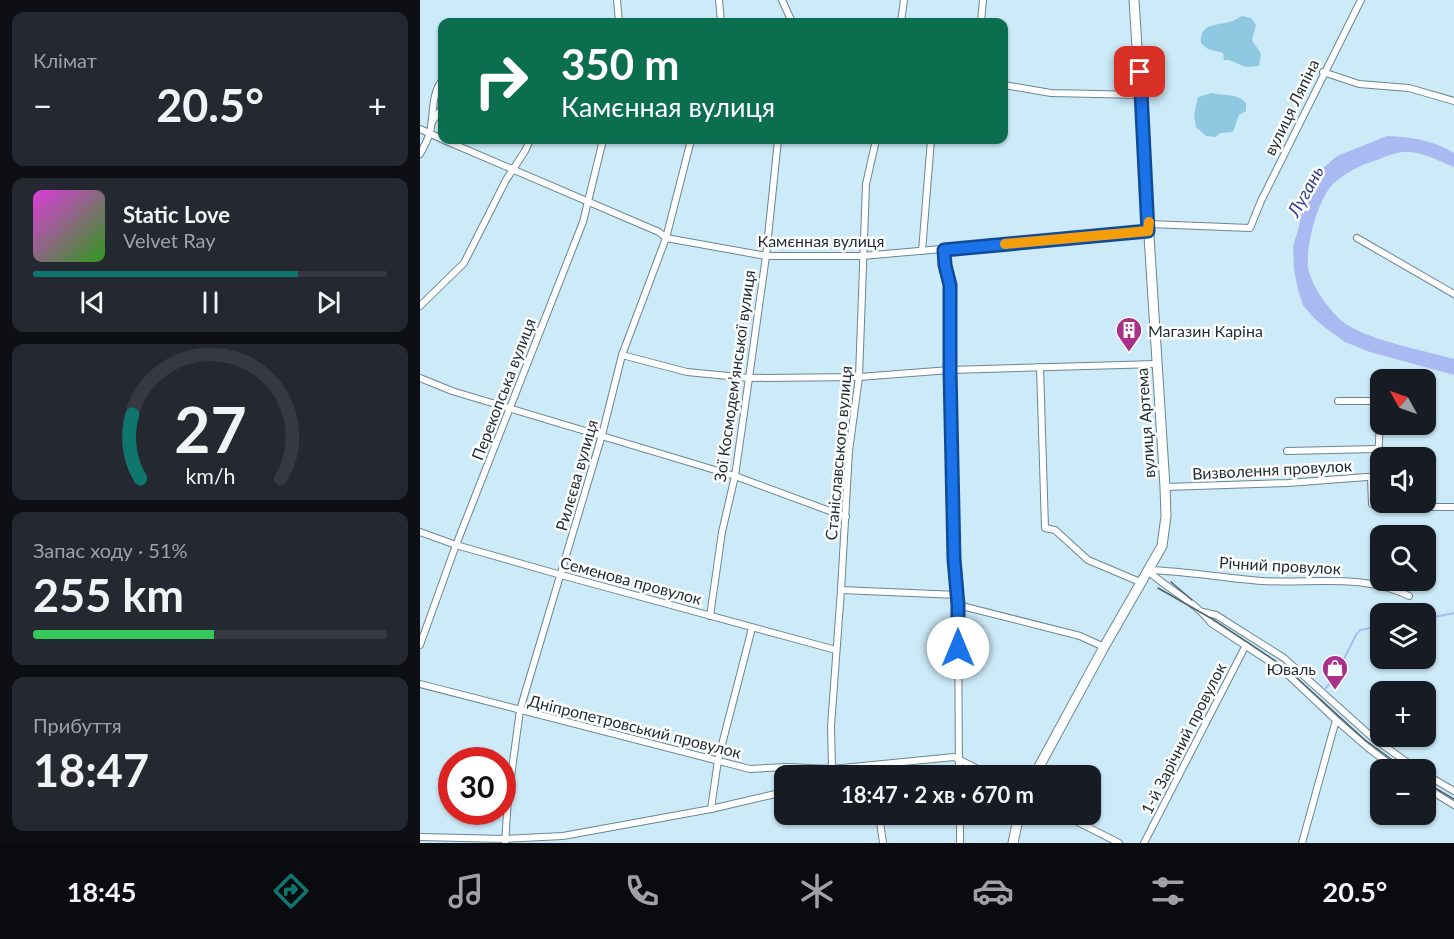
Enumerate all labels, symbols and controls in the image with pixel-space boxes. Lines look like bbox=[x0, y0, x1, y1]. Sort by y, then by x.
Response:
text: 350 m bbox=[561, 39, 679, 89]
icon: right bbox=[462, 42, 540, 120]
pin bbox=[1114, 46, 1165, 97]
text: Клімат bbox=[33, 48, 97, 72]
icon: arrive bbox=[1123, 55, 1156, 88]
street label: вулиця Ляпіна bbox=[1260, 56, 1322, 158]
text: 20.5° bbox=[156, 78, 264, 132]
text: − bbox=[33, 85, 52, 125]
text: + bbox=[368, 85, 387, 125]
text: Камєнная вулиця bbox=[561, 90, 775, 123]
water label: Лугань bbox=[1282, 162, 1328, 221]
text: Static Love bbox=[123, 201, 230, 228]
text: Velvet Ray bbox=[123, 228, 216, 252]
street label: Камєнная вулиця bbox=[758, 231, 884, 250]
street label: Зої Космодем’янської вулиця bbox=[710, 269, 758, 483]
icon: previous bbox=[76, 286, 109, 319]
icon: pause bbox=[194, 286, 227, 319]
icon: next bbox=[312, 286, 345, 319]
street label: Перекопська вулиця bbox=[467, 315, 539, 463]
building icon: Магазин Каріна bbox=[1114, 315, 1144, 353]
place label: Магазин Каріна bbox=[1148, 321, 1263, 340]
street label: Станіславського вулиця bbox=[821, 365, 855, 541]
street label: вулиця Артема bbox=[1132, 367, 1158, 479]
north arrow bbox=[1370, 369, 1436, 435]
map controls bbox=[1370, 369, 1436, 825]
text: 27 bbox=[174, 391, 246, 466]
street label: Рилєєва вулиця bbox=[551, 417, 601, 533]
button: sound bbox=[1370, 447, 1436, 513]
street label: Визволення провулок bbox=[1192, 455, 1353, 483]
text: km/h bbox=[185, 463, 235, 489]
button: search bbox=[1370, 525, 1436, 591]
text: Запас ходу · 51% bbox=[33, 538, 188, 562]
street label: Семенова провулок bbox=[558, 552, 705, 608]
street label: Річний провулок bbox=[1219, 552, 1342, 578]
text: 255 km bbox=[33, 568, 184, 622]
button: layers bbox=[1370, 603, 1436, 669]
position arrow bbox=[926, 616, 990, 680]
shop icon: Юваль bbox=[1320, 653, 1350, 691]
street label: 1-й Зарічний провулок bbox=[1137, 659, 1230, 817]
place label: Юваль bbox=[1267, 659, 1316, 678]
button: + bbox=[1370, 681, 1436, 747]
street label: Дніпропетровський провулок bbox=[527, 690, 744, 762]
text: Прибуття bbox=[33, 713, 122, 737]
text: 18:47 bbox=[33, 743, 149, 797]
speed limit sign: 30 bbox=[438, 747, 516, 825]
button: − bbox=[1370, 759, 1436, 825]
text: 18:47 · 2 хв · 670 m bbox=[841, 781, 1034, 808]
icon: directions bbox=[270, 870, 312, 912]
icon: music bbox=[445, 870, 487, 912]
icon: phone bbox=[621, 870, 663, 912]
icon: climate bbox=[796, 870, 838, 912]
icon: car bbox=[972, 870, 1014, 912]
icon: filters bbox=[1147, 870, 1189, 912]
text: 18:45 bbox=[67, 875, 136, 908]
text: 20.5° bbox=[1323, 875, 1387, 908]

